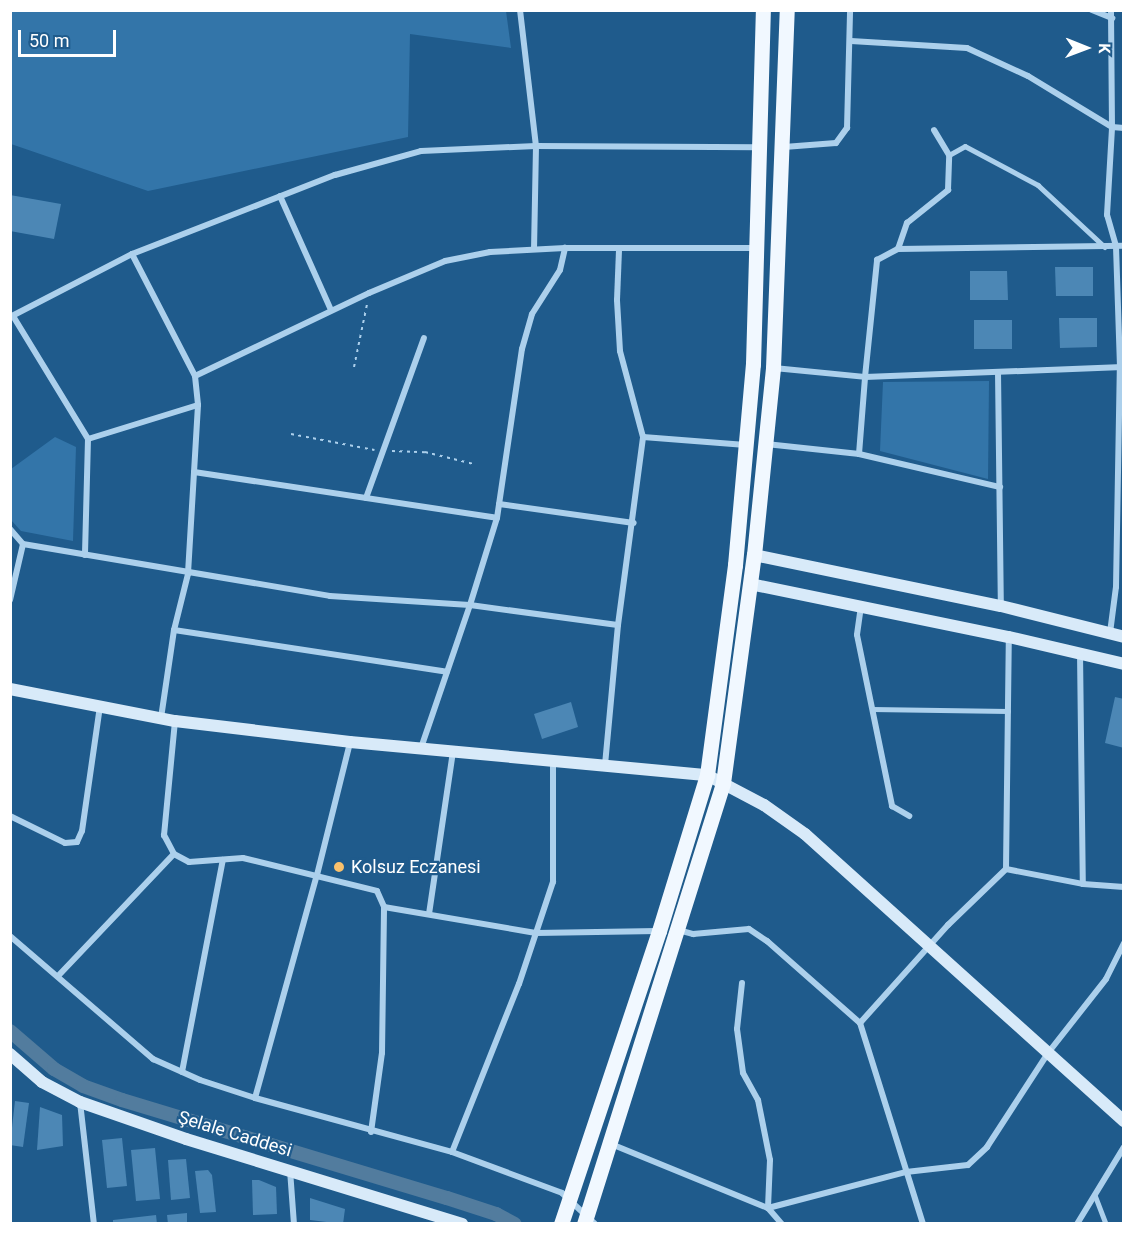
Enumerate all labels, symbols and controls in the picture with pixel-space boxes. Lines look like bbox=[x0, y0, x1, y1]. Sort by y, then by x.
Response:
scale bar bbox=[21, 18, 118, 56]
north arrow bbox=[1056, 18, 1116, 78]
text: 50 m bbox=[29, 30, 69, 51]
text: K bbox=[1095, 43, 1114, 54]
place label: Kolsuz Eczanesi bbox=[351, 856, 481, 878]
marker: Kolsuz Eczanesi bbox=[332, 860, 346, 874]
street label: Şelale Caddesi bbox=[176, 1106, 294, 1162]

